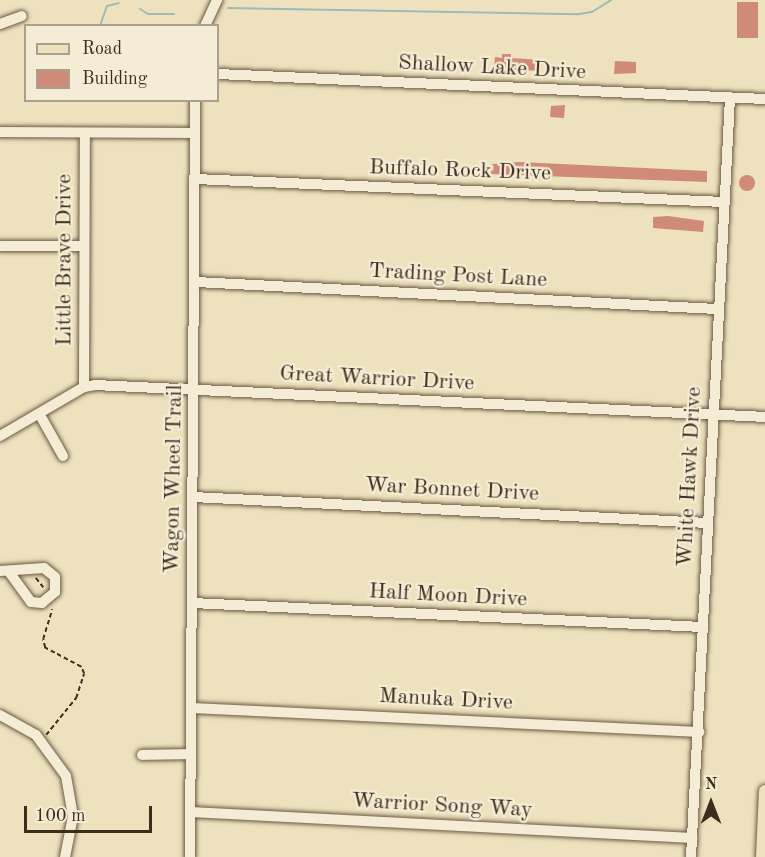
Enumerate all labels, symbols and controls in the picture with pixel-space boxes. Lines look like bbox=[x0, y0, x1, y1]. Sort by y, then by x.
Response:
legend bbox=[24, 24, 219, 102]
text: Road bbox=[82, 40, 122, 58]
street label: Shallow Lake Drive bbox=[397, 50, 587, 86]
text: Building bbox=[82, 70, 147, 88]
street label: Buffalo Rock Drive bbox=[369, 155, 551, 187]
street label: Little Brave Drive bbox=[52, 174, 78, 346]
street label: Trading Post Lane bbox=[368, 258, 548, 294]
street label: Great Warrior Drive bbox=[279, 361, 475, 397]
street label: Wagon Wheel Trail bbox=[159, 384, 189, 574]
street label: White Hawk Drive bbox=[672, 386, 708, 568]
street label: War Bonnet Drive bbox=[364, 472, 540, 508]
street label: Half Moon Drive bbox=[368, 579, 528, 613]
street label: Manuka Drive bbox=[378, 683, 514, 717]
north arrow bbox=[681, 773, 741, 833]
text: N bbox=[705, 777, 717, 793]
street label: Warrior Song Way bbox=[351, 788, 533, 824]
scale bar bbox=[27, 794, 154, 832]
text: 100 m bbox=[35, 807, 86, 825]

